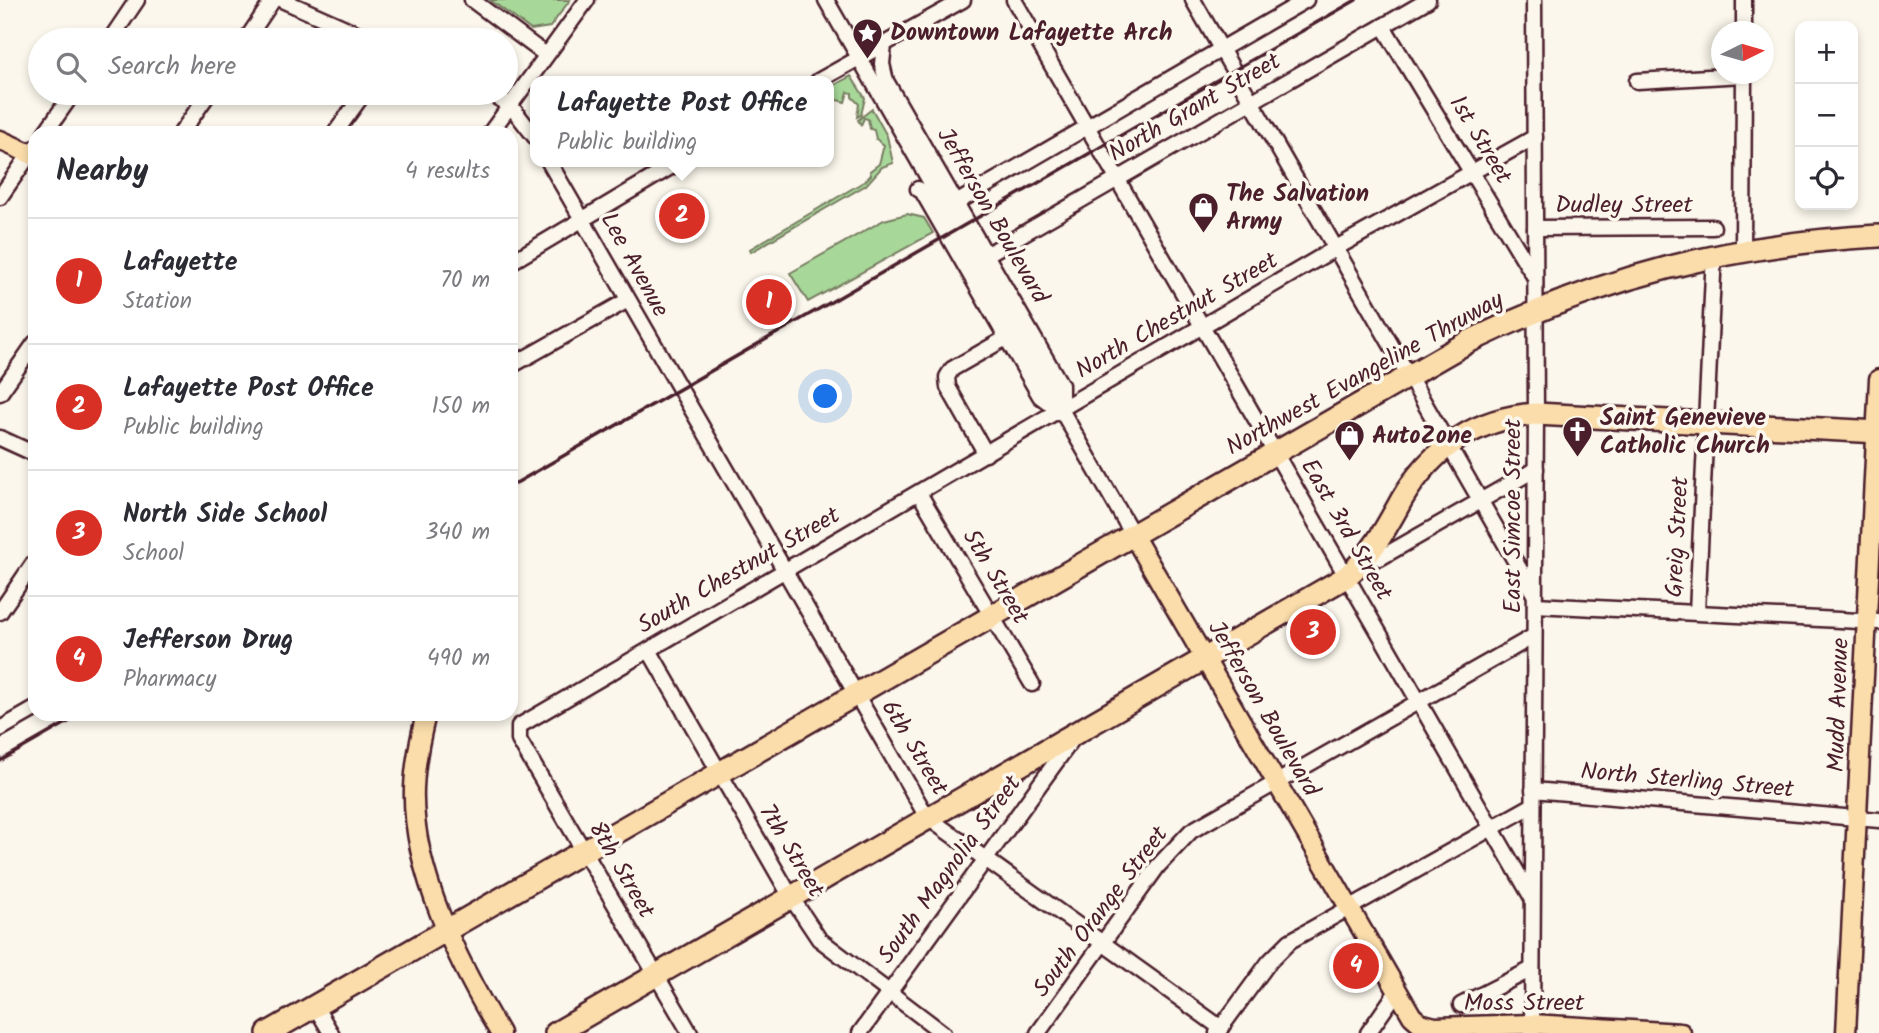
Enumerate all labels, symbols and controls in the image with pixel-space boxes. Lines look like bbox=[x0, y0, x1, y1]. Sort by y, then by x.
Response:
place label: Downtown Lafayette Arch bbox=[890, 14, 1172, 53]
place icon: Downtown Lafayette Arch bbox=[850, 16, 884, 60]
north arrow bbox=[1711, 21, 1774, 84]
map controls bbox=[1795, 21, 1858, 210]
button: + bbox=[1795, 21, 1858, 84]
search box bbox=[28, 28, 518, 105]
street label: North Grant Street bbox=[1102, 42, 1289, 173]
text: Search here bbox=[108, 46, 236, 88]
icon: search bbox=[52, 48, 90, 86]
popup bbox=[530, 76, 834, 167]
text: Lafayette Post Office bbox=[557, 83, 807, 125]
button: − bbox=[1795, 84, 1858, 147]
street label: 1st Street bbox=[1438, 88, 1522, 192]
street label: Jefferson Boulevard bbox=[926, 120, 1059, 312]
text: Public building bbox=[557, 125, 697, 161]
button: locate bbox=[1795, 147, 1858, 210]
text: Nearby bbox=[56, 148, 148, 196]
text: 4 results bbox=[405, 154, 490, 190]
place label: The Salvation Army bbox=[1226, 175, 1369, 242]
street label: Dudley Street bbox=[1555, 186, 1693, 225]
pin: 2 bbox=[659, 190, 705, 242]
shop icon: The Salvation Army bbox=[1186, 191, 1220, 235]
street label: Lee Avenue bbox=[589, 205, 679, 325]
text: Lafayette bbox=[123, 242, 237, 284]
street label: North Chestnut Street bbox=[1068, 242, 1286, 390]
text: 1 bbox=[76, 263, 82, 299]
text: 70 m bbox=[440, 263, 490, 299]
pin: 1 bbox=[746, 276, 792, 328]
street label: Northwest Evangeline Thruway bbox=[1219, 281, 1512, 467]
text: Station bbox=[123, 284, 192, 320]
text: Lafayette Post Office bbox=[123, 368, 374, 410]
your location bbox=[808, 379, 842, 413]
text: 2 bbox=[72, 389, 86, 425]
text: 150 m bbox=[431, 389, 490, 425]
place label: Saint Genevieve Catholic Church bbox=[1600, 399, 1770, 466]
text: Public building bbox=[123, 410, 264, 446]
church icon: Saint Genevieve Catholic Church bbox=[1560, 415, 1594, 459]
place label: AutoZone bbox=[1372, 417, 1472, 456]
street label: East Simcoe Street bbox=[1494, 418, 1533, 613]
shop icon: AutoZone bbox=[1332, 419, 1366, 463]
street label: East 3rd Street bbox=[1289, 452, 1403, 609]
street label: Greig Street bbox=[1655, 475, 1701, 598]
text: North Side School bbox=[123, 494, 327, 536]
street label: South Chestnut Street bbox=[630, 497, 848, 645]
text: 3 bbox=[73, 515, 85, 551]
text: 340 m bbox=[425, 515, 490, 551]
street label: 5th Street bbox=[951, 522, 1039, 633]
text: School bbox=[123, 536, 184, 572]
pin: 3 bbox=[1290, 606, 1336, 658]
street label: Jefferson Boulevard bbox=[1197, 613, 1330, 805]
text: Jefferson Drug bbox=[123, 620, 293, 662]
street label: Mudd Avenue bbox=[1817, 637, 1861, 773]
text: 4 bbox=[73, 641, 85, 677]
text: 490 m bbox=[427, 641, 490, 677]
text: Pharmacy bbox=[123, 662, 216, 698]
street label: 6th Street bbox=[870, 693, 958, 804]
street label: North Sterling Street bbox=[1579, 752, 1796, 810]
street label: South Magnolia Street bbox=[868, 767, 1032, 973]
street label: 7th Street bbox=[748, 797, 835, 906]
street label: 8th Street bbox=[577, 814, 665, 927]
street label: South Orange Street bbox=[1023, 817, 1179, 1006]
pin: 4 bbox=[1333, 940, 1379, 992]
street label: Moss Street bbox=[1464, 984, 1585, 1023]

